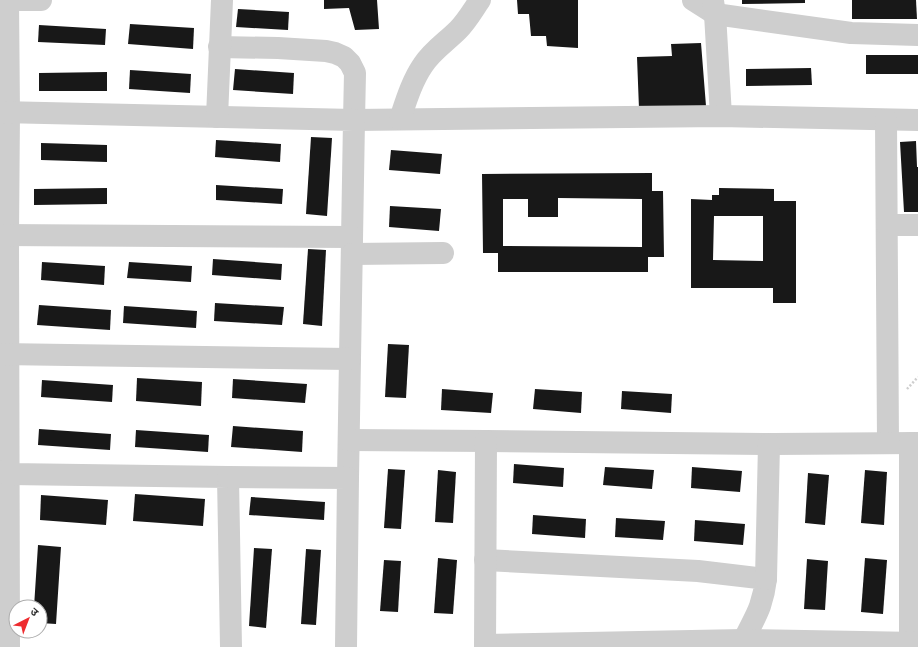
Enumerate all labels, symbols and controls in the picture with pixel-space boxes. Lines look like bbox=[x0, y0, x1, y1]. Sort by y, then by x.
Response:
north arrow bbox=[8, 599, 48, 639]
text: उ bbox=[28, 605, 42, 619]

